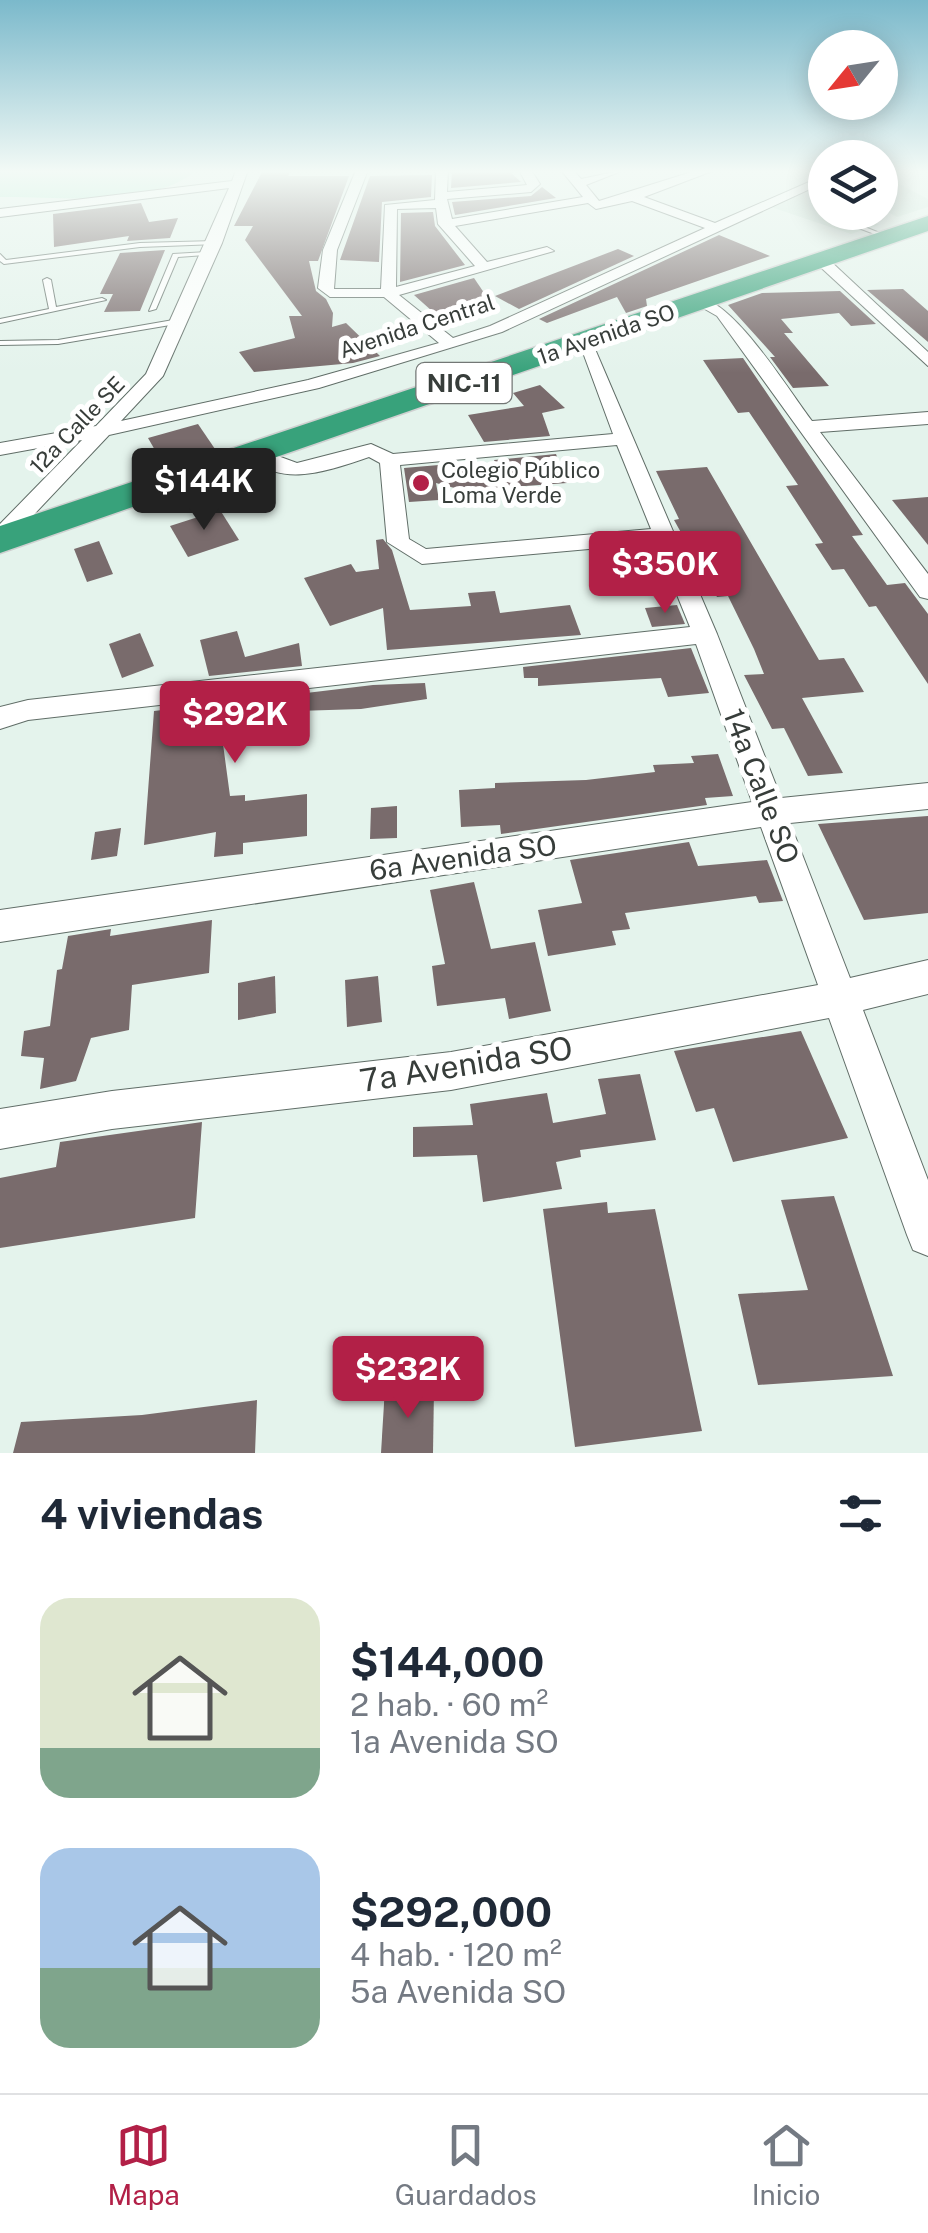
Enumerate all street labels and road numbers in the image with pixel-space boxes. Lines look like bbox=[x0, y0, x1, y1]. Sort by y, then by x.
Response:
street label: Avenida Central bbox=[336, 289, 498, 363]
street label: 1a Avenida SO bbox=[534, 298, 678, 370]
road number: NIC-11 bbox=[416, 363, 512, 403]
street label: 12a Calle SE bbox=[24, 371, 130, 479]
street label: 14a Calle SO bbox=[717, 704, 807, 868]
street label: 6a Avenida SO bbox=[367, 828, 559, 886]
street label: 7a Avenida SO bbox=[357, 1029, 575, 1099]

